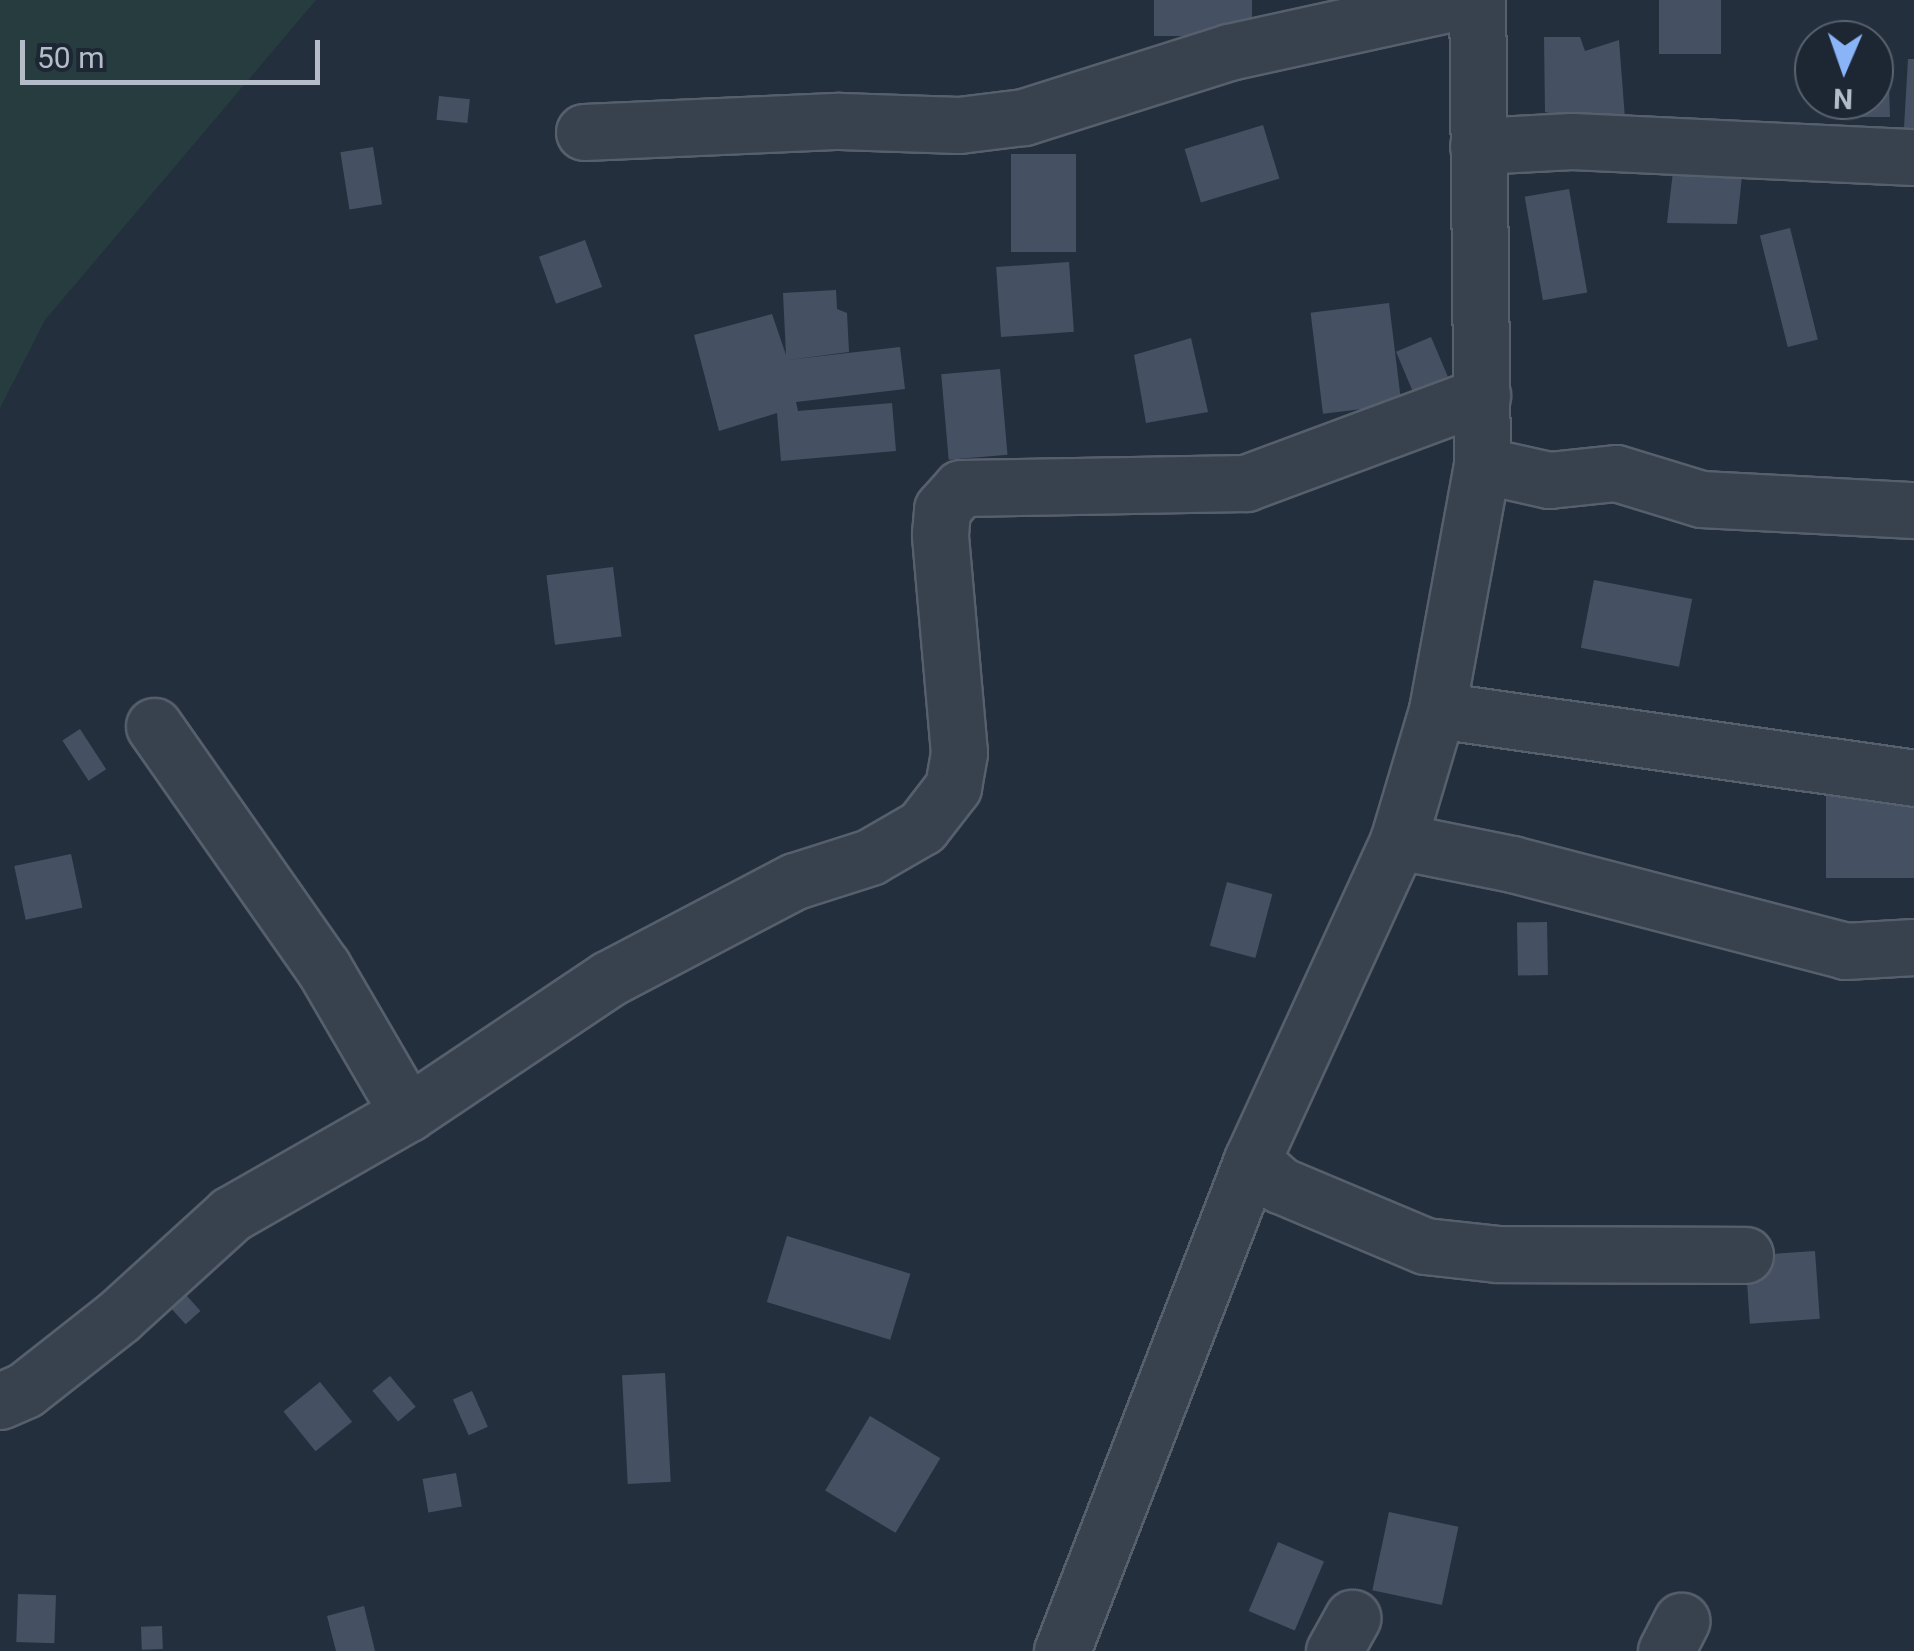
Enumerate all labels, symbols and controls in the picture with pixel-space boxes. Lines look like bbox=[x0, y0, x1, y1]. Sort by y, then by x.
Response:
scale bar bbox=[25, 20, 325, 82]
north arrow bbox=[1794, 20, 1894, 120]
text: 50 m bbox=[37, 40, 104, 75]
text: N bbox=[1833, 82, 1853, 115]

